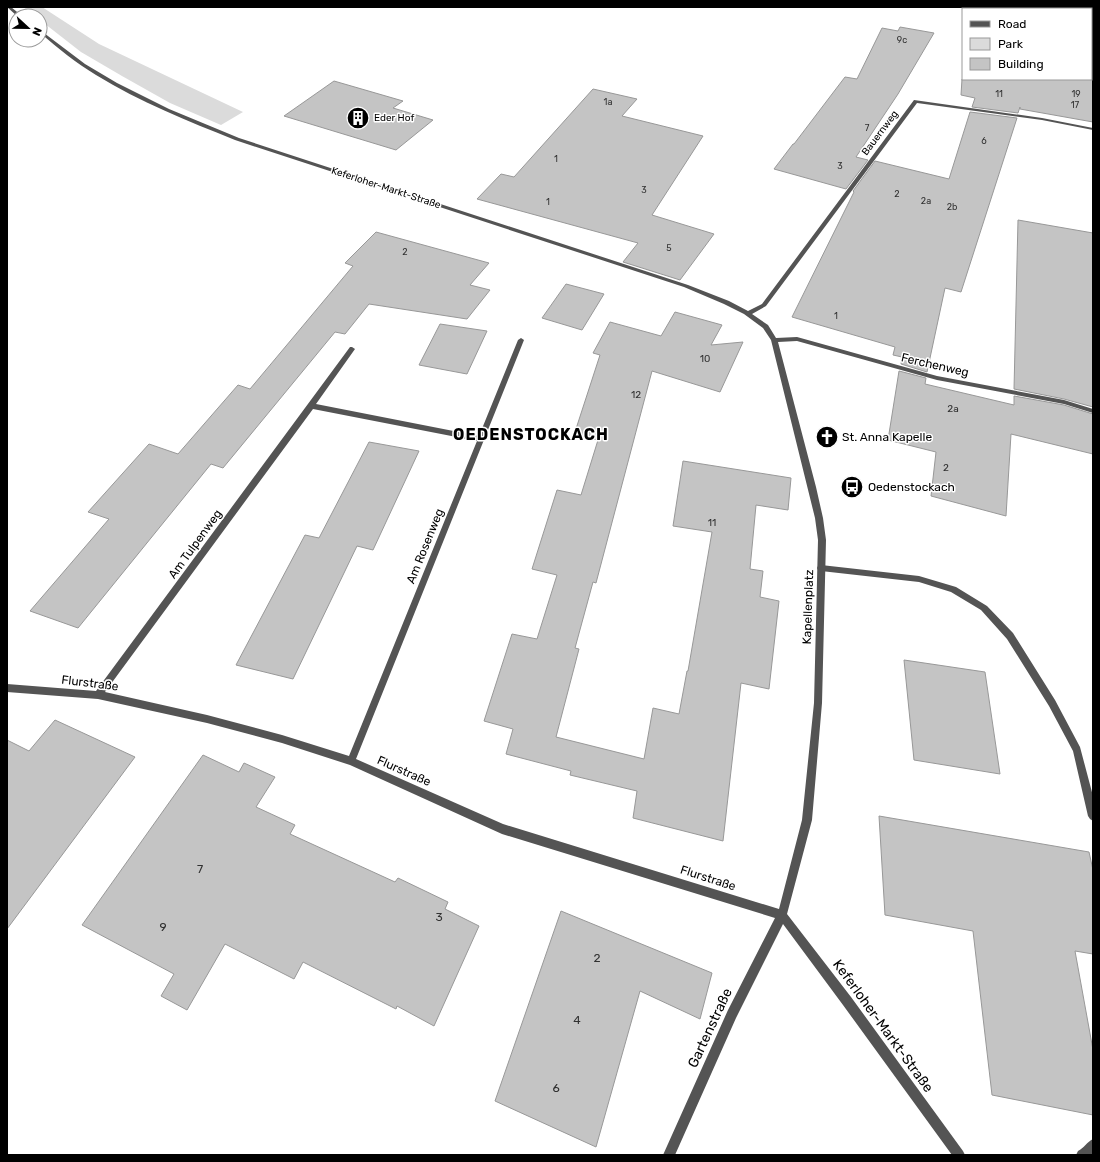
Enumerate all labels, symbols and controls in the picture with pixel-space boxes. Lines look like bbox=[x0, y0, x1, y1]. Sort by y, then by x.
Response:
north arrow bbox=[8, 8, 48, 48]
legend bbox=[962, 8, 1092, 80]
text: Road bbox=[998, 17, 1026, 31]
text: N bbox=[29, 25, 44, 38]
house number: 9c bbox=[897, 35, 907, 45]
text: Park bbox=[998, 37, 1024, 51]
text: Building bbox=[998, 57, 1044, 71]
house number: 11 bbox=[995, 89, 1003, 99]
house number: 19 bbox=[1071, 89, 1081, 99]
house number: 1a bbox=[604, 97, 612, 107]
house number: 17 bbox=[1071, 100, 1080, 110]
building icon: Eder Hof bbox=[345, 105, 371, 131]
street label: Bauernweg bbox=[859, 108, 901, 158]
place label: Eder Hof bbox=[374, 112, 414, 124]
house number: 7 bbox=[865, 123, 870, 133]
house number: 6 bbox=[981, 136, 987, 146]
house number: 1 bbox=[554, 154, 558, 164]
house number: 3 bbox=[837, 161, 843, 171]
street label: Keferloher-Markt-Straße bbox=[330, 165, 443, 211]
house number: 3 bbox=[641, 185, 647, 195]
house number: 2 bbox=[894, 189, 900, 199]
house number: 2a bbox=[921, 196, 931, 206]
house number: 1 bbox=[546, 197, 550, 207]
house number: 2b bbox=[947, 202, 957, 212]
house number: 5 bbox=[666, 243, 672, 253]
house number: 2 bbox=[402, 247, 408, 257]
house number: 1 bbox=[834, 311, 838, 321]
street label: Ferchenweg bbox=[900, 350, 970, 380]
house number: 10 bbox=[700, 353, 710, 365]
house number: 12 bbox=[631, 389, 641, 401]
house number: 2a bbox=[947, 403, 959, 415]
church icon: St. Anna Kapelle bbox=[814, 424, 840, 450]
district label: OEDENSTOCKACH bbox=[453, 425, 609, 444]
place label: St. Anna Kapelle bbox=[842, 430, 932, 444]
house number: 2 bbox=[943, 462, 949, 474]
bus stop icon: Oedenstockach bbox=[839, 474, 865, 500]
place label: Oedenstockach bbox=[868, 480, 955, 494]
street label: Am Rosenweg bbox=[404, 506, 446, 586]
street label: Am Tulpenweg bbox=[165, 507, 225, 581]
house number: 11 bbox=[708, 517, 716, 529]
street label: Kapellenplatz bbox=[800, 569, 816, 645]
street label: Flurstraße bbox=[61, 673, 120, 693]
street label: Flurstraße bbox=[375, 753, 433, 789]
house number: 7 bbox=[197, 862, 203, 876]
street label: Flurstraße bbox=[679, 862, 738, 894]
house number: 3 bbox=[435, 910, 443, 924]
house number: 9 bbox=[159, 920, 167, 934]
house number: 2 bbox=[593, 951, 601, 965]
street label: Keferloher-Markt-Straße bbox=[829, 956, 937, 1096]
street label: Gartenstraße bbox=[684, 985, 736, 1071]
house number: 4 bbox=[573, 1013, 581, 1027]
house number: 6 bbox=[552, 1081, 560, 1095]

